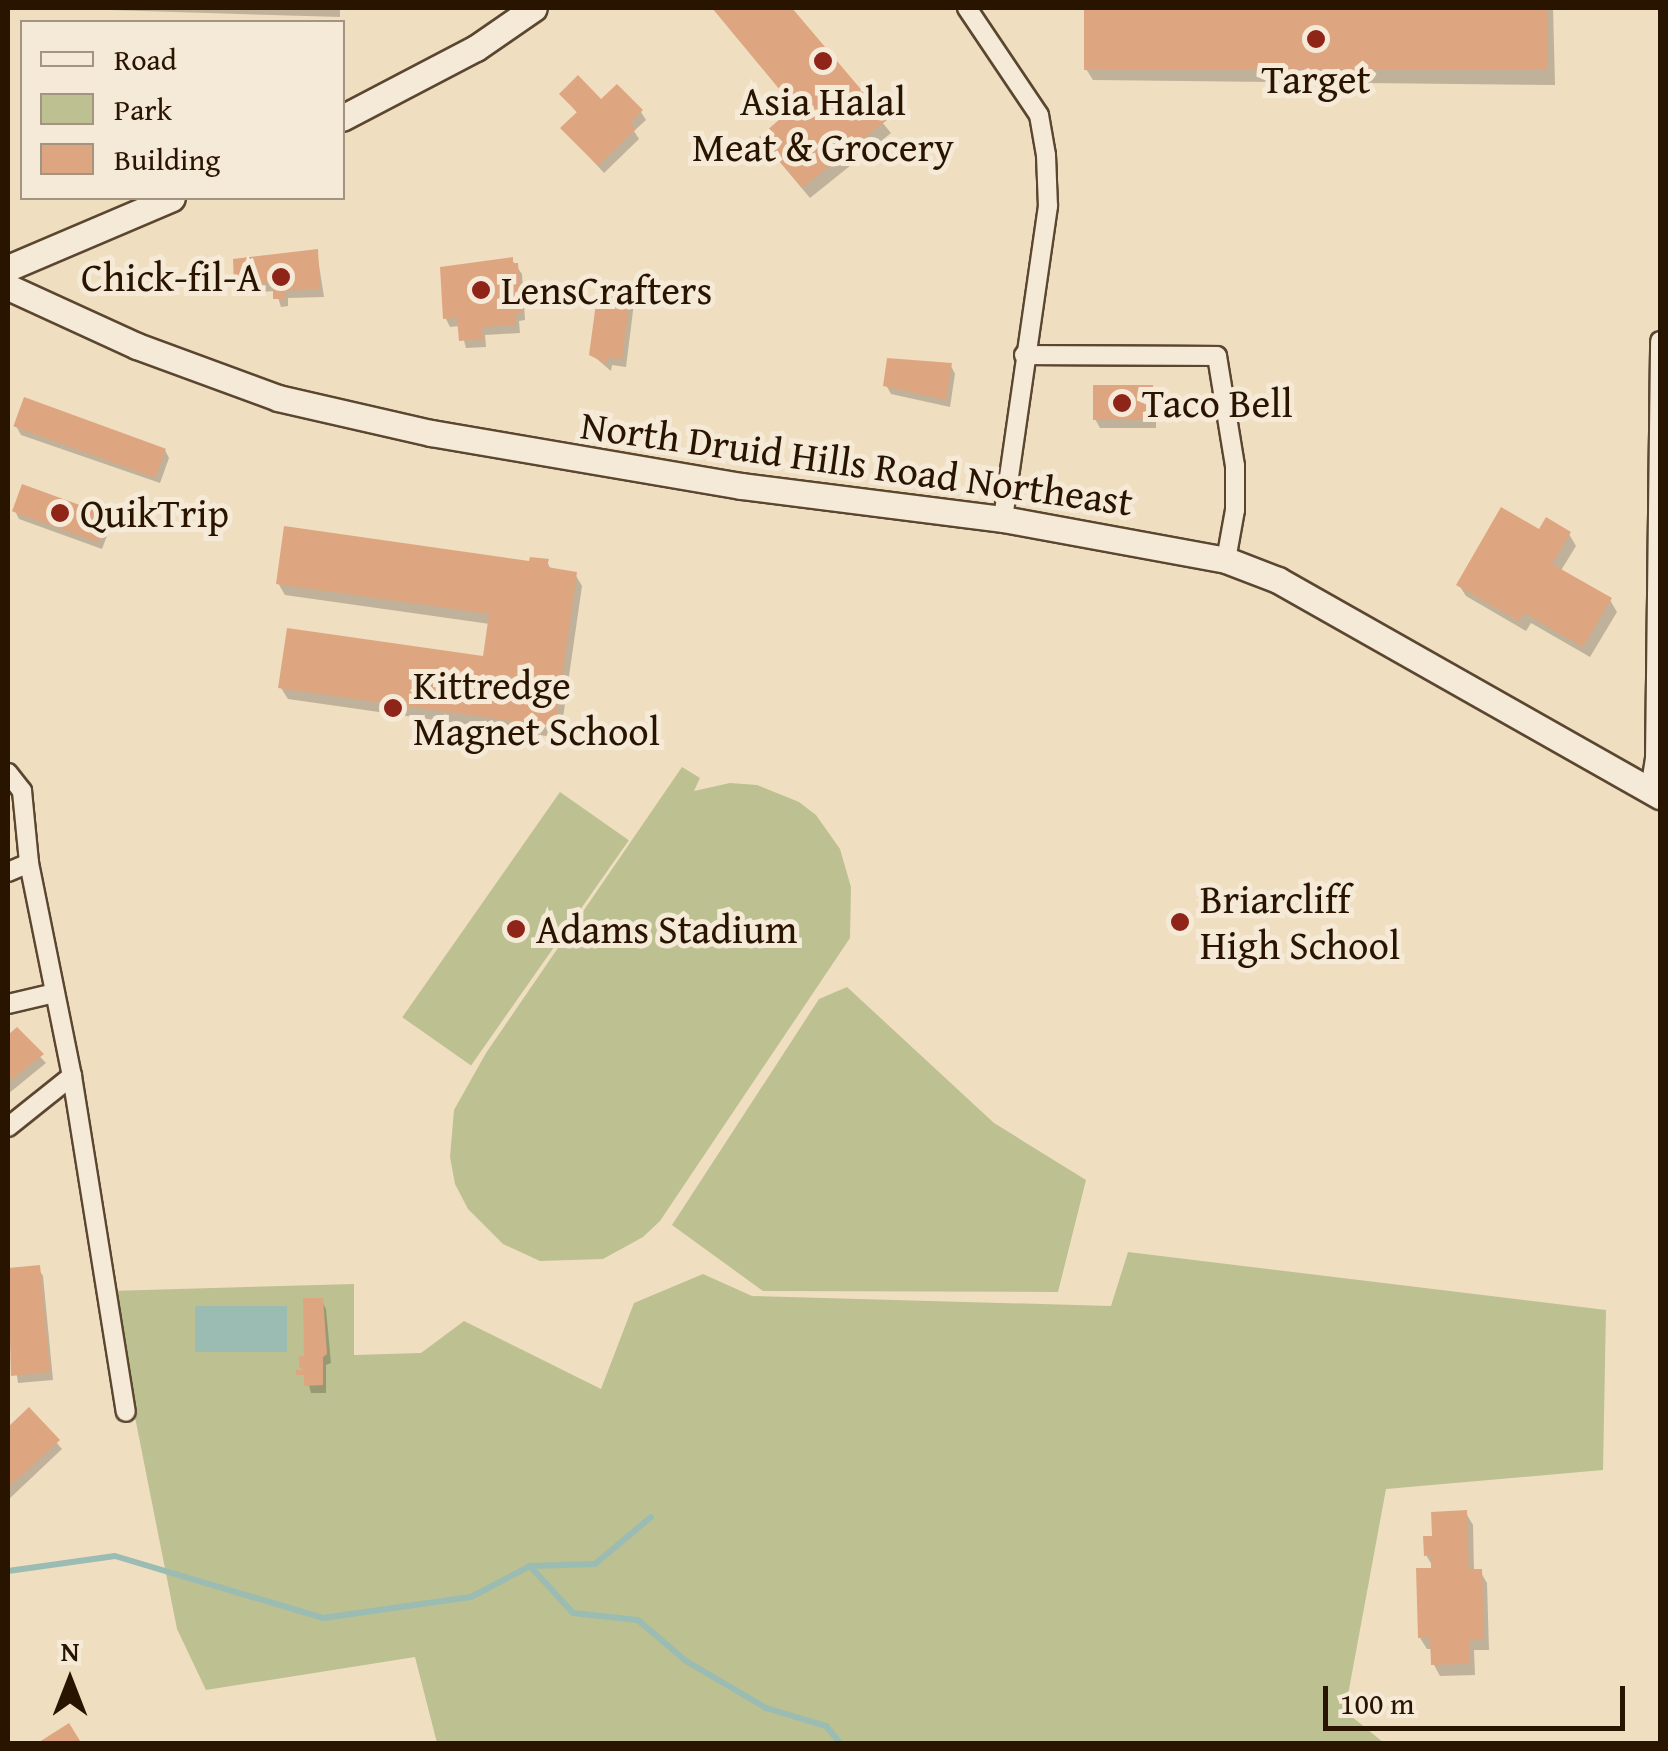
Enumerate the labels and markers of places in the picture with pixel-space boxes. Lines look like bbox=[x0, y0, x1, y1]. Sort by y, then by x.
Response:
marker: Target bbox=[1305, 28, 1327, 50]
marker: Asia Halal Meat & Grocery bbox=[812, 50, 834, 72]
place label: Target bbox=[1261, 55, 1371, 103]
place label: Asia Halal Meat & Grocery bbox=[692, 77, 954, 171]
place label: Chick-fil-A bbox=[81, 253, 261, 301]
marker: Chick-fil-A bbox=[270, 266, 292, 288]
place label: LensCrafters bbox=[501, 266, 712, 314]
marker: LensCrafters bbox=[470, 279, 492, 301]
place label: Taco Bell bbox=[1142, 379, 1293, 427]
marker: Taco Bell bbox=[1111, 392, 1133, 414]
place label: QuikTrip bbox=[80, 489, 229, 537]
marker: QuikTrip bbox=[49, 502, 71, 524]
place label: Kittredge Magnet School bbox=[413, 661, 660, 755]
marker: Kittredge Magnet School bbox=[382, 697, 404, 719]
place label: Briarcliff High School bbox=[1200, 875, 1400, 969]
place label: Adams Stadium bbox=[536, 905, 797, 953]
marker: Briarcliff High School bbox=[1169, 911, 1191, 933]
marker: Adams Stadium bbox=[505, 918, 527, 940]

